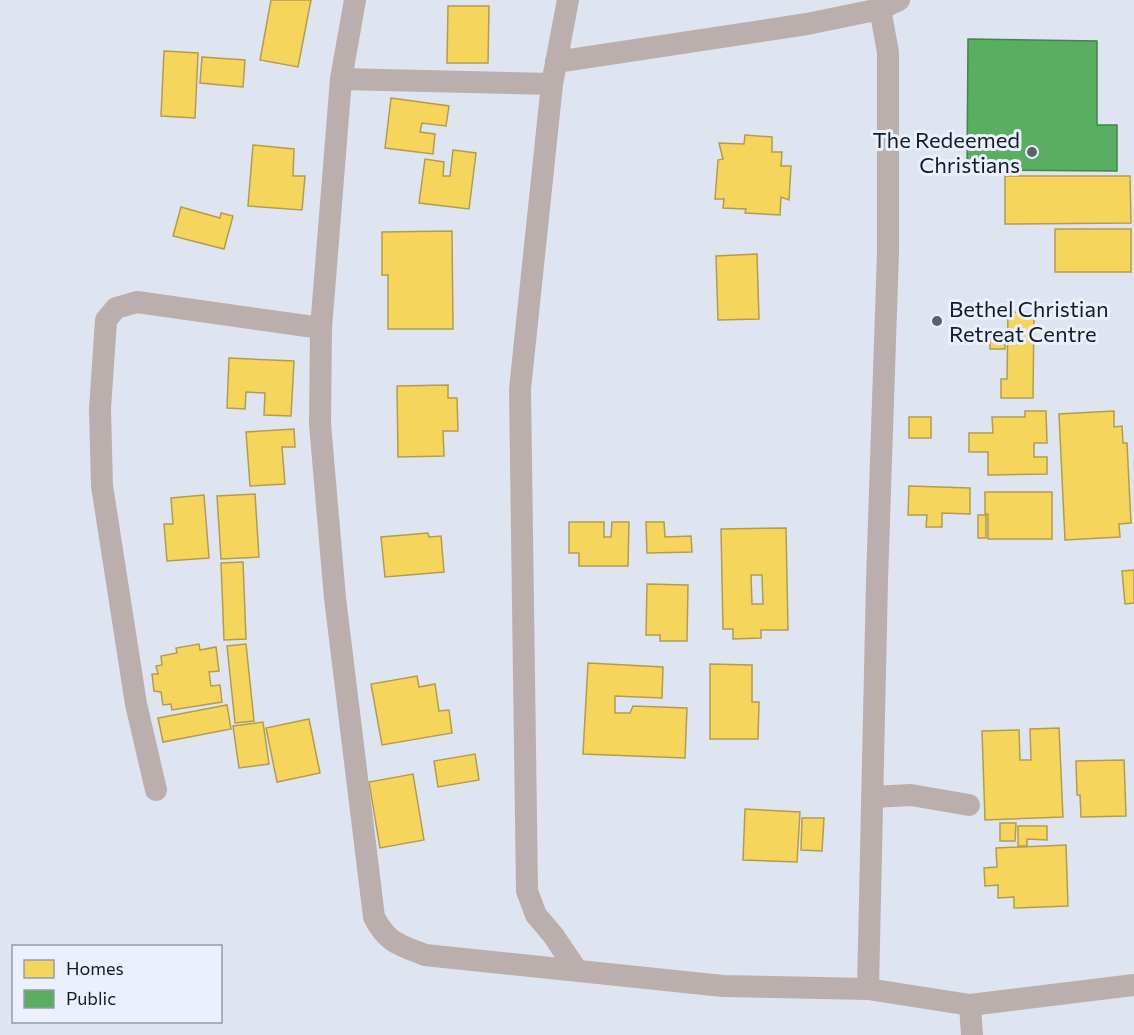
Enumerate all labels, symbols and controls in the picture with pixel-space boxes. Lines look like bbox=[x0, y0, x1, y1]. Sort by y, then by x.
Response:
place label: The Redeemed Christians bbox=[872, 126, 1020, 178]
marker: The Redeemed Christians bbox=[1025, 145, 1039, 159]
place label: Bethel Christian Retreat Centre bbox=[949, 295, 1109, 347]
marker: Bethel Christian Retreat Centre bbox=[930, 314, 944, 328]
legend bbox=[12, 945, 222, 1023]
text: Homes bbox=[66, 957, 124, 979]
text: Public bbox=[66, 987, 116, 1009]

